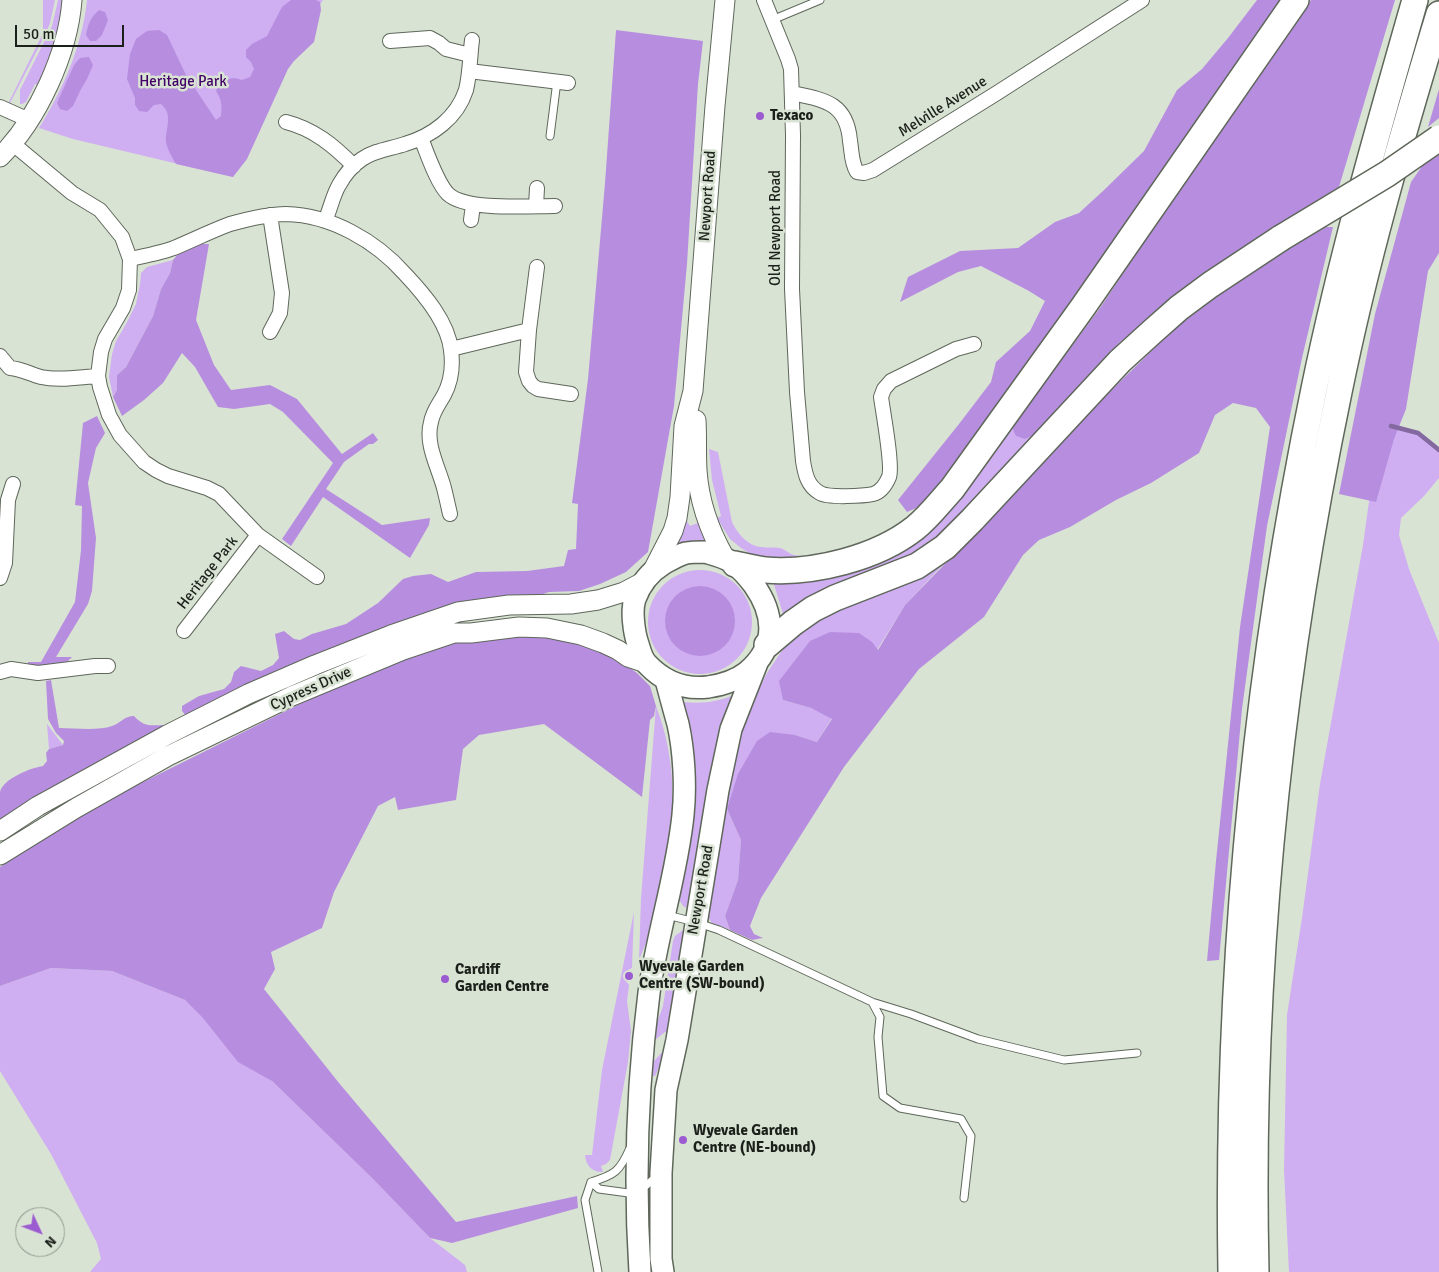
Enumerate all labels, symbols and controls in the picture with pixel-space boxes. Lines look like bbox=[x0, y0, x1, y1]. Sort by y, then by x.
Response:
scale bar bbox=[18, 15, 126, 47]
text: 50 m bbox=[23, 25, 54, 43]
park label: Heritage Park bbox=[139, 73, 227, 91]
street label: Melville Avenue bbox=[895, 73, 991, 141]
place label: Texaco bbox=[770, 107, 813, 125]
marker: Texaco bbox=[754, 110, 766, 122]
street label: Newport Road bbox=[696, 150, 720, 242]
street label: Old Newport Road bbox=[767, 170, 785, 286]
street label: Heritage Park bbox=[174, 533, 242, 613]
street label: Cypress Drive bbox=[268, 663, 354, 715]
street label: Newport Road bbox=[684, 844, 718, 936]
place label: Wyevale Garden Centre (SW-bound) bbox=[639, 958, 765, 993]
place label: Cardiff Garden Centre bbox=[455, 961, 549, 996]
marker: Wyevale Garden Centre (SW-bound) bbox=[623, 970, 635, 982]
marker: Cardiff Garden Centre bbox=[439, 973, 451, 985]
place label: Wyevale Garden Centre (NE-bound) bbox=[693, 1122, 816, 1157]
marker: Wyevale Garden Centre (NE-bound) bbox=[677, 1134, 689, 1146]
north arrow bbox=[15, 1207, 65, 1257]
text: N bbox=[41, 1233, 60, 1251]

